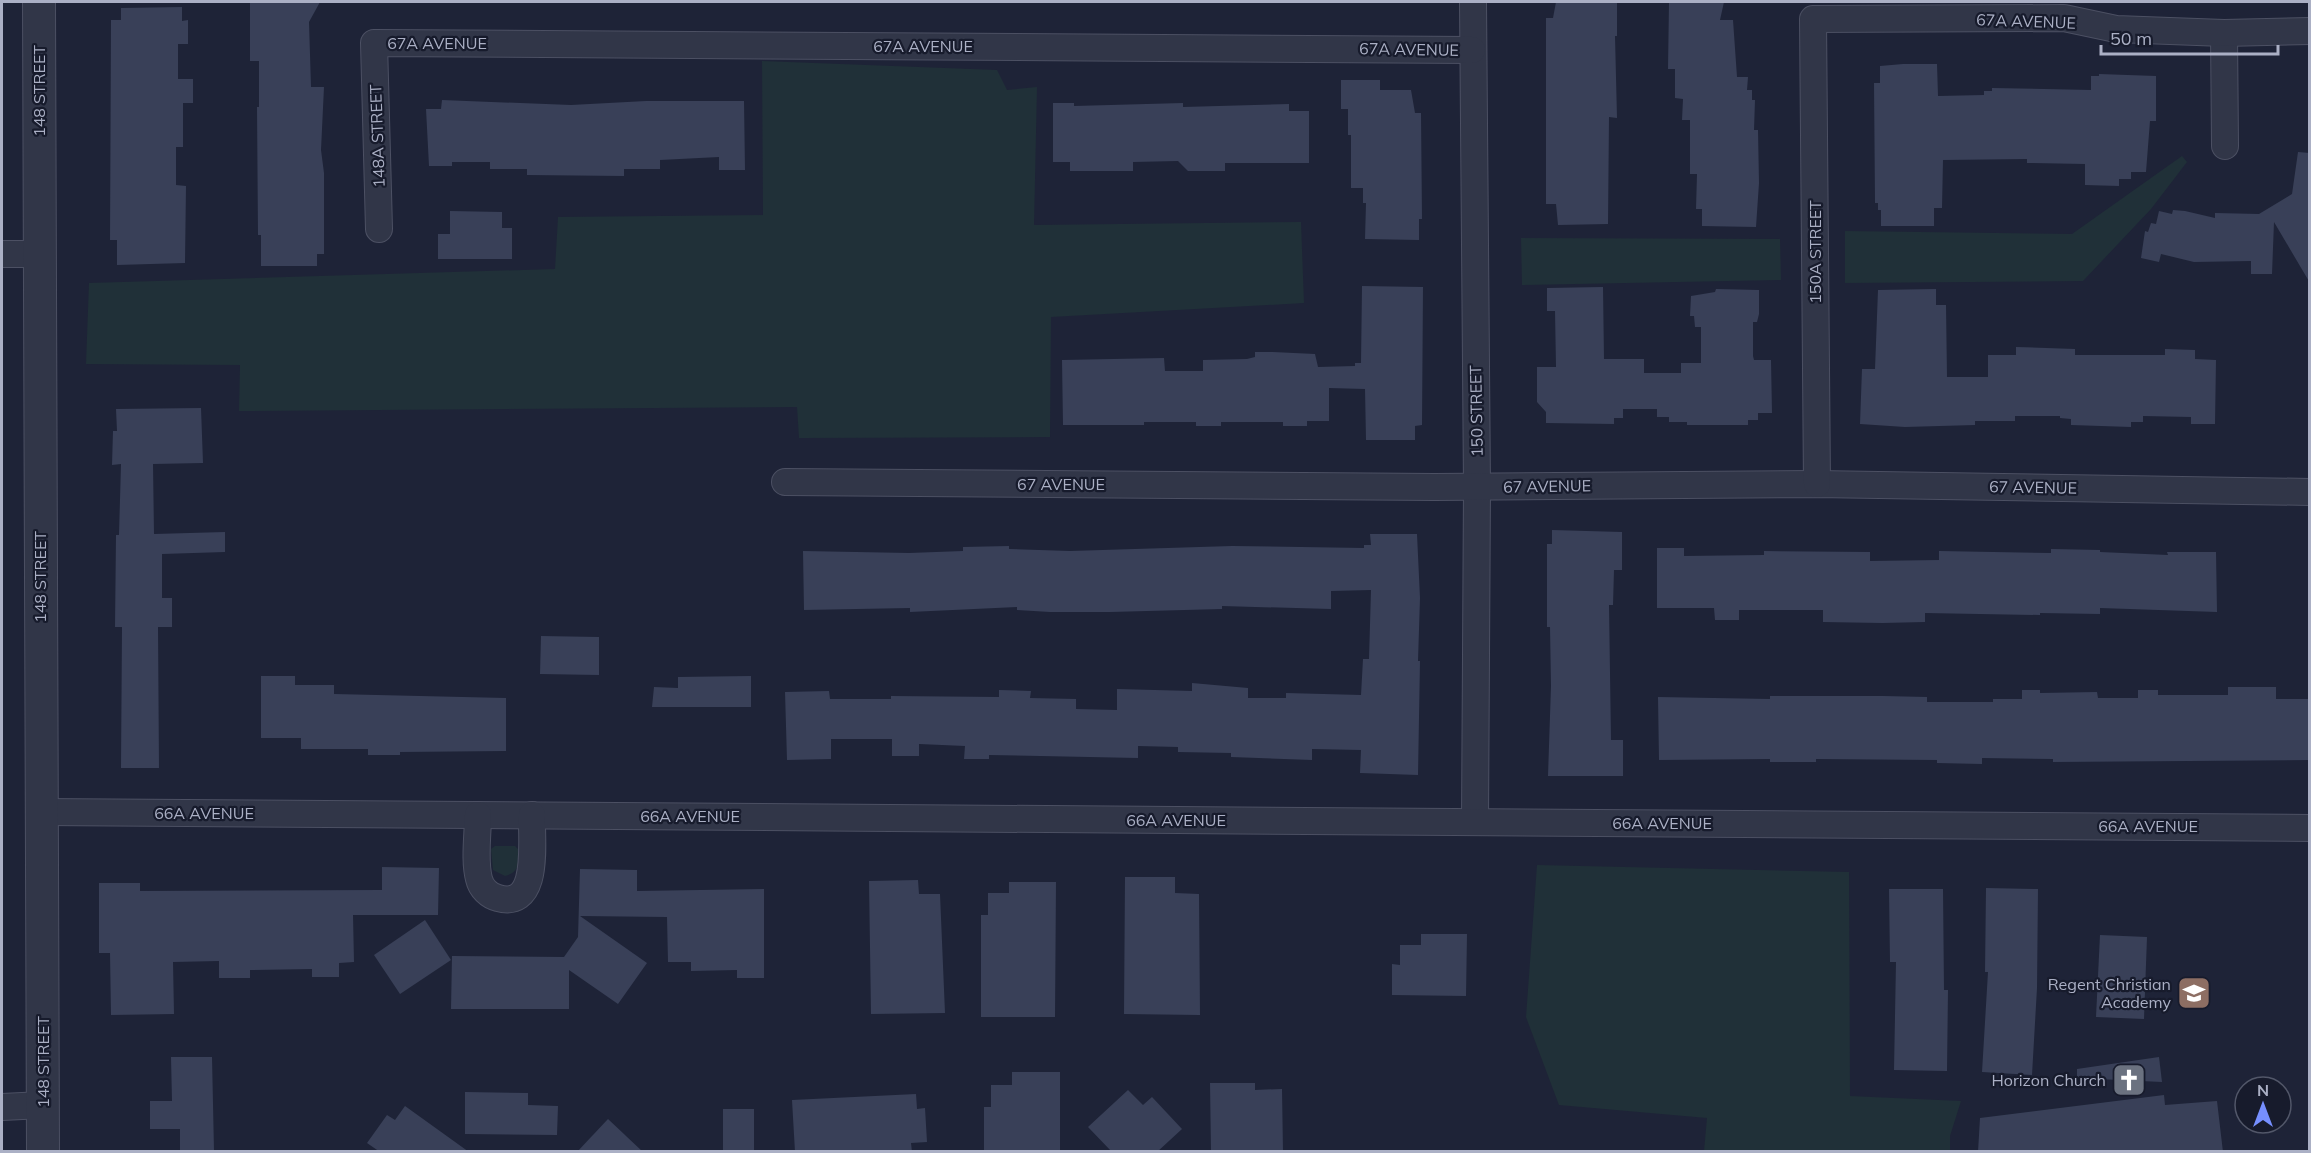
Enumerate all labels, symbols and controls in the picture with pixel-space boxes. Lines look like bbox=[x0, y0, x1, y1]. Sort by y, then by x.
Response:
street label: 67A AVENUE bbox=[1976, 9, 2076, 33]
scale bar bbox=[2101, 18, 2278, 56]
text: 50 m bbox=[2110, 27, 2152, 50]
street label: 67A AVENUE bbox=[387, 33, 487, 53]
street label: 67A AVENUE bbox=[873, 36, 973, 56]
street label: 67A AVENUE bbox=[1359, 38, 1459, 60]
street label: 148 STREET bbox=[29, 45, 49, 137]
street label: 148A STREET bbox=[365, 84, 389, 188]
street label: 150A STREET bbox=[1805, 200, 1825, 304]
street label: 150 STREET bbox=[1465, 365, 1487, 457]
street label: 67 AVENUE bbox=[1017, 474, 1105, 494]
street label: 67 AVENUE bbox=[1503, 475, 1591, 497]
street label: 67 AVENUE bbox=[1989, 476, 2077, 498]
street label: 148 STREET bbox=[30, 531, 50, 623]
street label: 66A AVENUE bbox=[154, 803, 254, 823]
street label: 66A AVENUE bbox=[640, 806, 740, 826]
street label: 66A AVENUE bbox=[1126, 810, 1226, 830]
street label: 66A AVENUE bbox=[1612, 813, 1712, 833]
street label: 66A AVENUE bbox=[2098, 816, 2198, 836]
place label: Regent Christian Academy bbox=[2048, 974, 2172, 1012]
school or university icon: Regent Christian Academy bbox=[2176, 975, 2212, 1011]
street label: 148 STREET bbox=[33, 1016, 53, 1108]
church icon: Horizon Church bbox=[2111, 1062, 2147, 1098]
place label: Horizon Church bbox=[1992, 1070, 2106, 1090]
north arrow bbox=[2233, 1075, 2293, 1135]
text: N bbox=[2257, 1080, 2269, 1100]

